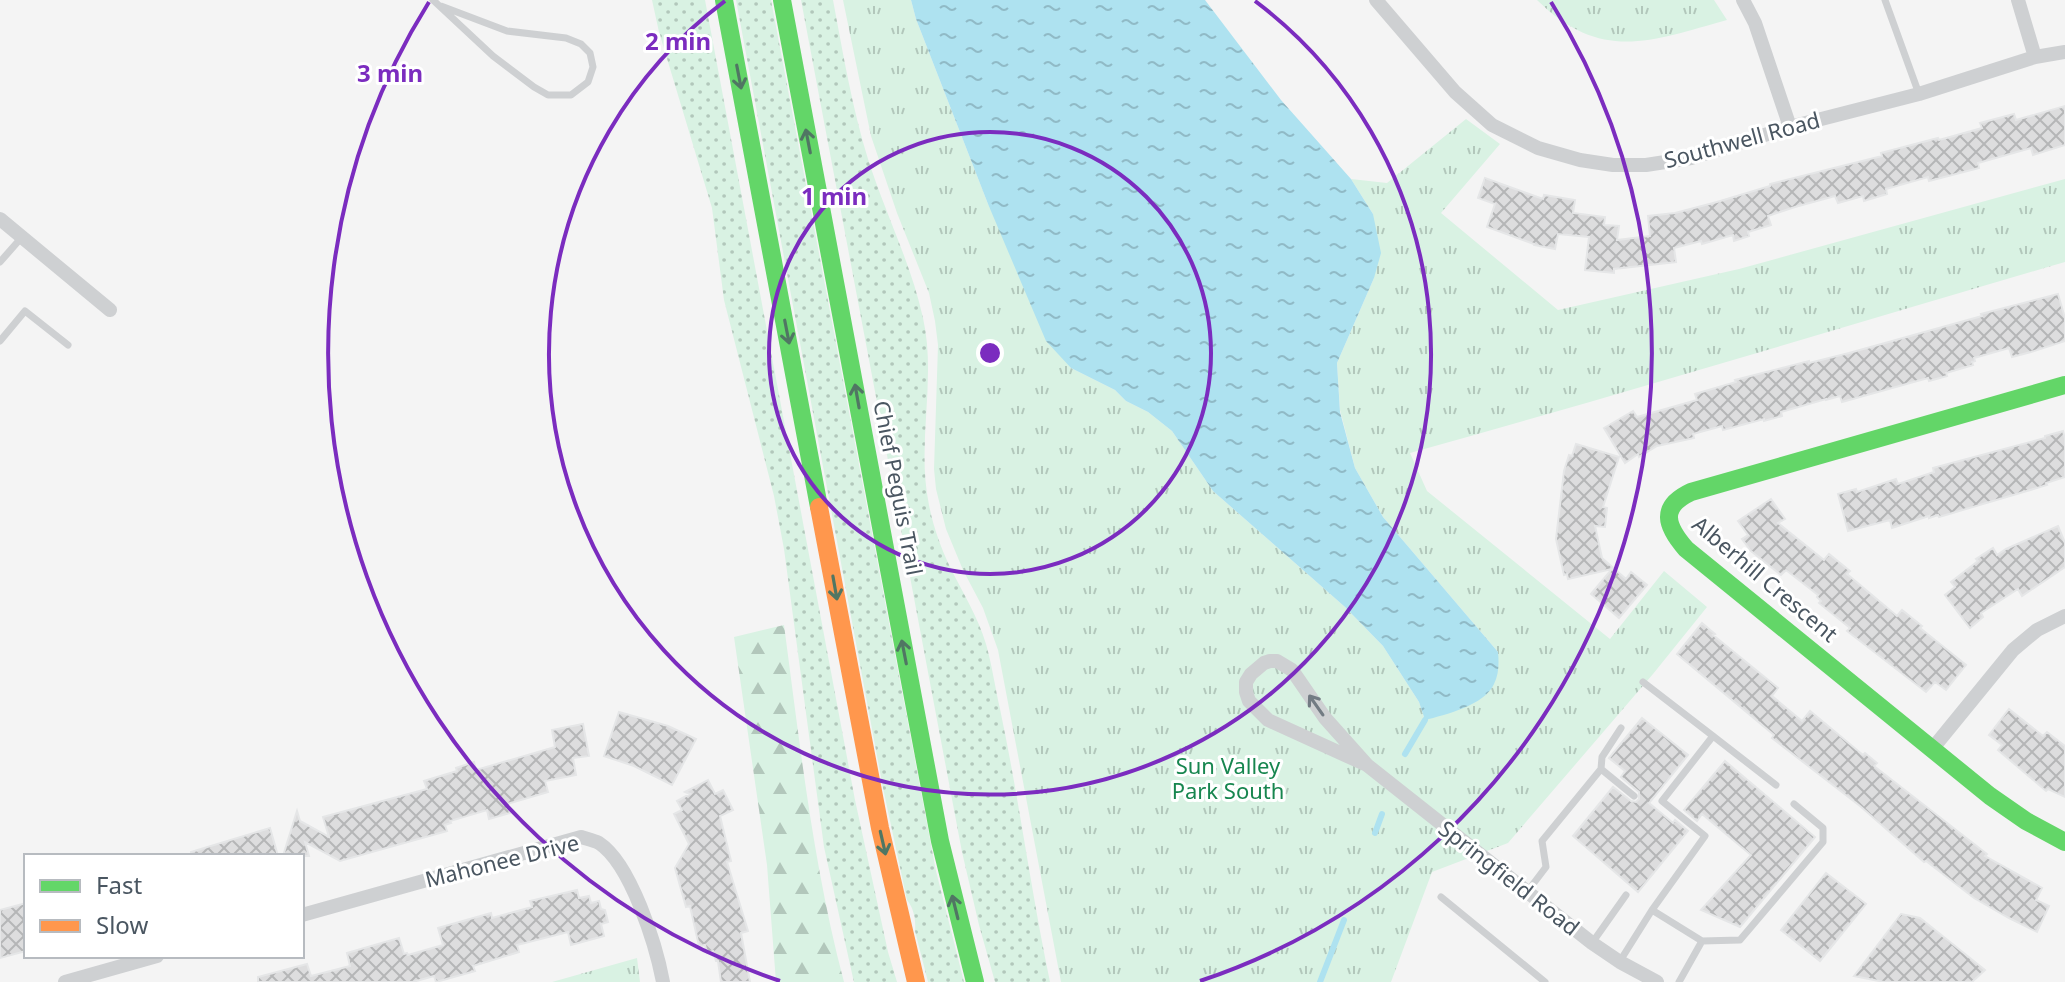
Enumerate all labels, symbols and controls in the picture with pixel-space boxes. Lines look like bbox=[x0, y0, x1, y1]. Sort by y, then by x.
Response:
text: 2 min bbox=[645, 24, 711, 57]
text: 3 min bbox=[357, 56, 423, 89]
one-way arrow bbox=[732, 63, 747, 89]
street label: Southwell Road bbox=[1661, 104, 1823, 174]
one-way arrow bbox=[800, 128, 815, 154]
text: 1 min bbox=[801, 179, 867, 212]
one-way arrow bbox=[780, 319, 795, 344]
centre of rings bbox=[976, 339, 1004, 367]
one-way arrow bbox=[848, 384, 863, 409]
street label: Chief Peguis Trail bbox=[867, 398, 931, 578]
street label: Alberhill Crescent bbox=[1687, 509, 1845, 648]
one-way arrow bbox=[828, 575, 843, 600]
one-way arrow bbox=[896, 640, 911, 665]
one-way arrow bbox=[1308, 695, 1325, 717]
park label: Sun Valley Park South bbox=[1172, 750, 1284, 805]
street label: Springfield Road bbox=[1433, 813, 1586, 942]
street label: Mahonee Drive bbox=[422, 826, 582, 894]
one-way arrow bbox=[876, 830, 891, 856]
legend bbox=[24, 854, 304, 958]
text: Fast bbox=[96, 868, 142, 901]
one-way arrow bbox=[947, 894, 962, 920]
text: Slow bbox=[96, 908, 148, 941]

